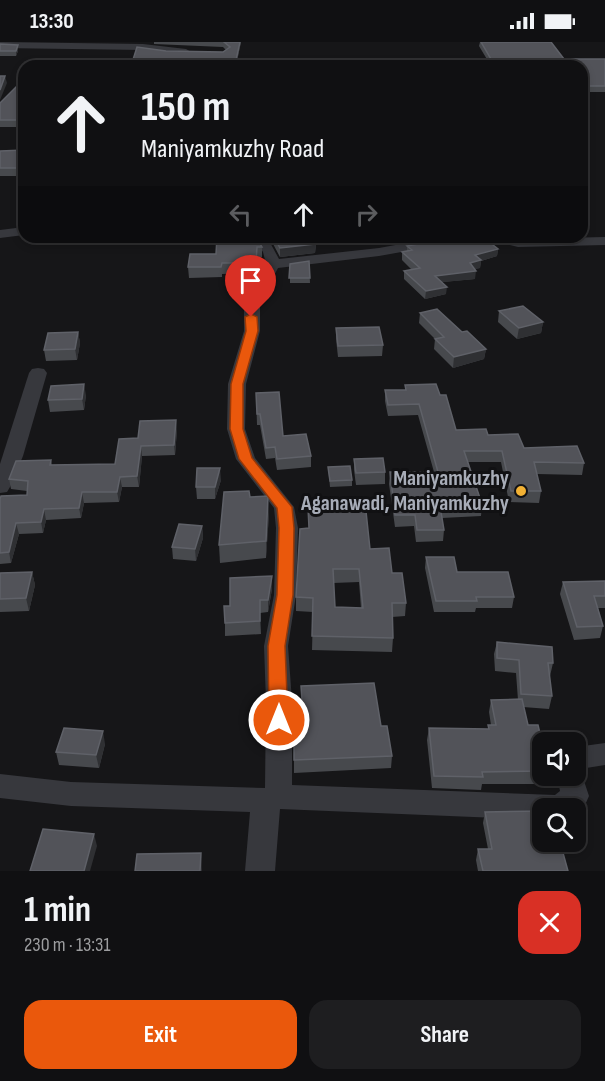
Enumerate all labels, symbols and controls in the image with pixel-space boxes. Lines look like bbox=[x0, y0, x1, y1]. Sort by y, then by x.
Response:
text: 13:30 bbox=[30, 8, 74, 35]
text: 150 m bbox=[141, 82, 230, 133]
icon: ahead bbox=[42, 84, 120, 162]
text: Maniyamkuzhy Road bbox=[141, 133, 324, 165]
icon: left bbox=[224, 198, 257, 231]
icon: ahead bbox=[287, 198, 320, 231]
icon: right bbox=[350, 198, 383, 231]
pin bbox=[225, 255, 276, 317]
icon: arrive bbox=[234, 264, 267, 297]
place label: Maniyamkuzhy Aganawadi, Maniyamkuzhy bbox=[300, 465, 509, 517]
marker: Maniyamkuzhy Aganawadi, Maniyamkuzhy bbox=[514, 484, 528, 498]
position arrow bbox=[247, 688, 311, 752]
map controls bbox=[532, 732, 586, 852]
button: sound bbox=[532, 732, 586, 786]
button: search bbox=[532, 798, 586, 852]
text: 1 min bbox=[24, 889, 91, 932]
button: close bbox=[518, 891, 581, 954]
text: 230 m · 13:31 bbox=[24, 933, 110, 957]
button: Exit bbox=[24, 1000, 297, 1069]
button: Share bbox=[309, 1000, 581, 1069]

